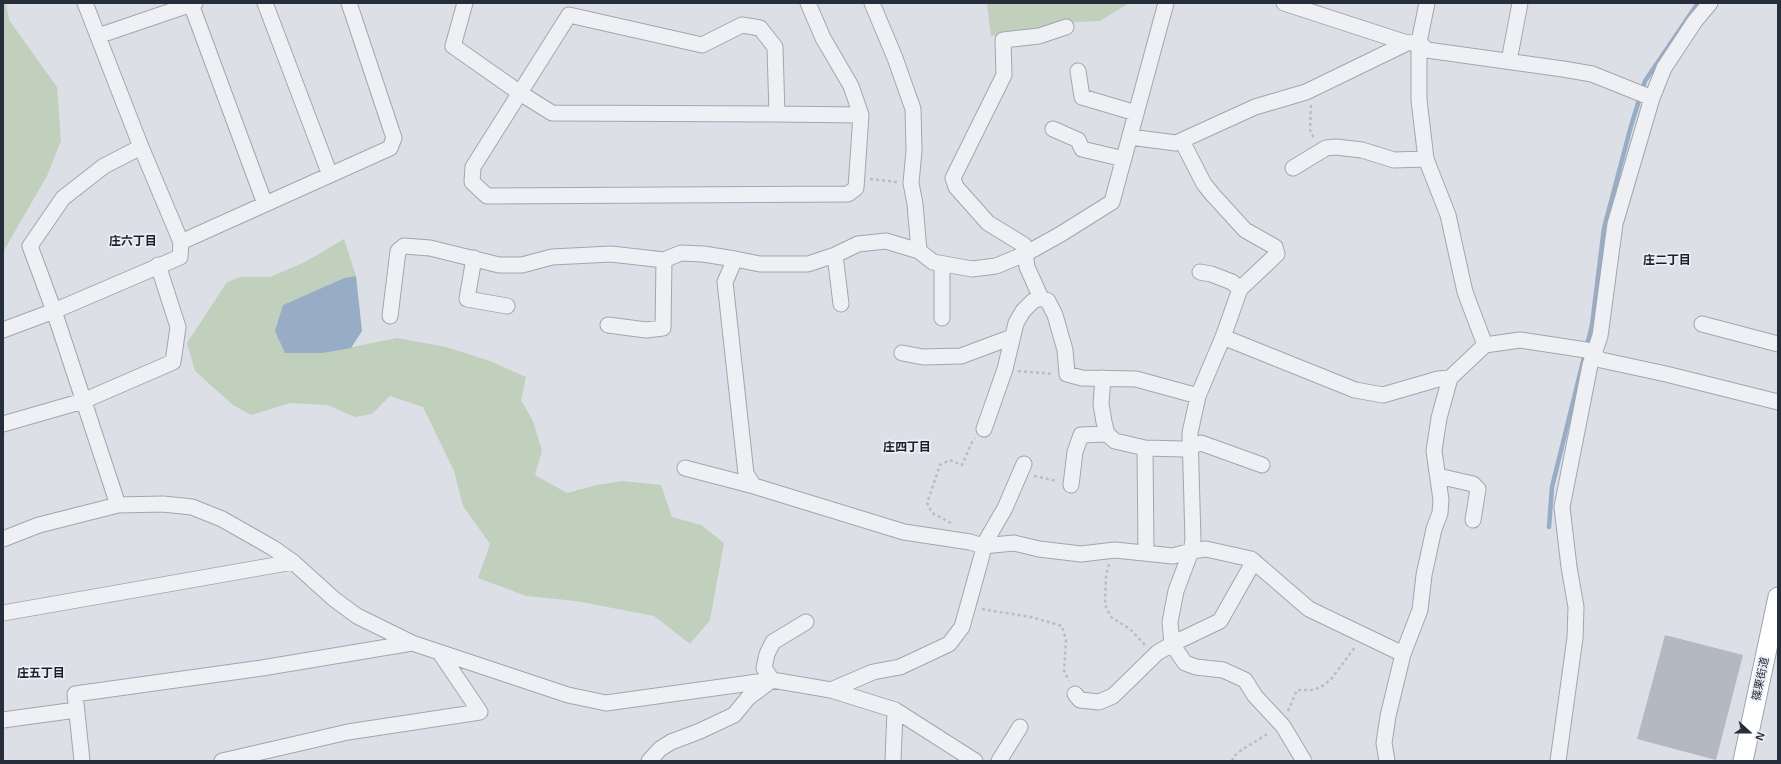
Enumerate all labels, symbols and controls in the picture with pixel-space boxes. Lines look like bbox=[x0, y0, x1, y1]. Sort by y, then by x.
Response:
district label: 庄六丁目 bbox=[109, 235, 157, 249]
district label: 庄二丁目 bbox=[1643, 254, 1691, 268]
district label: 庄四丁目 bbox=[883, 441, 931, 455]
street label: 篠栗街道 bbox=[1750, 656, 1772, 702]
district label: 庄五丁目 bbox=[17, 667, 65, 681]
north arrow bbox=[1729, 712, 1769, 752]
text: N bbox=[1753, 730, 1767, 742]

